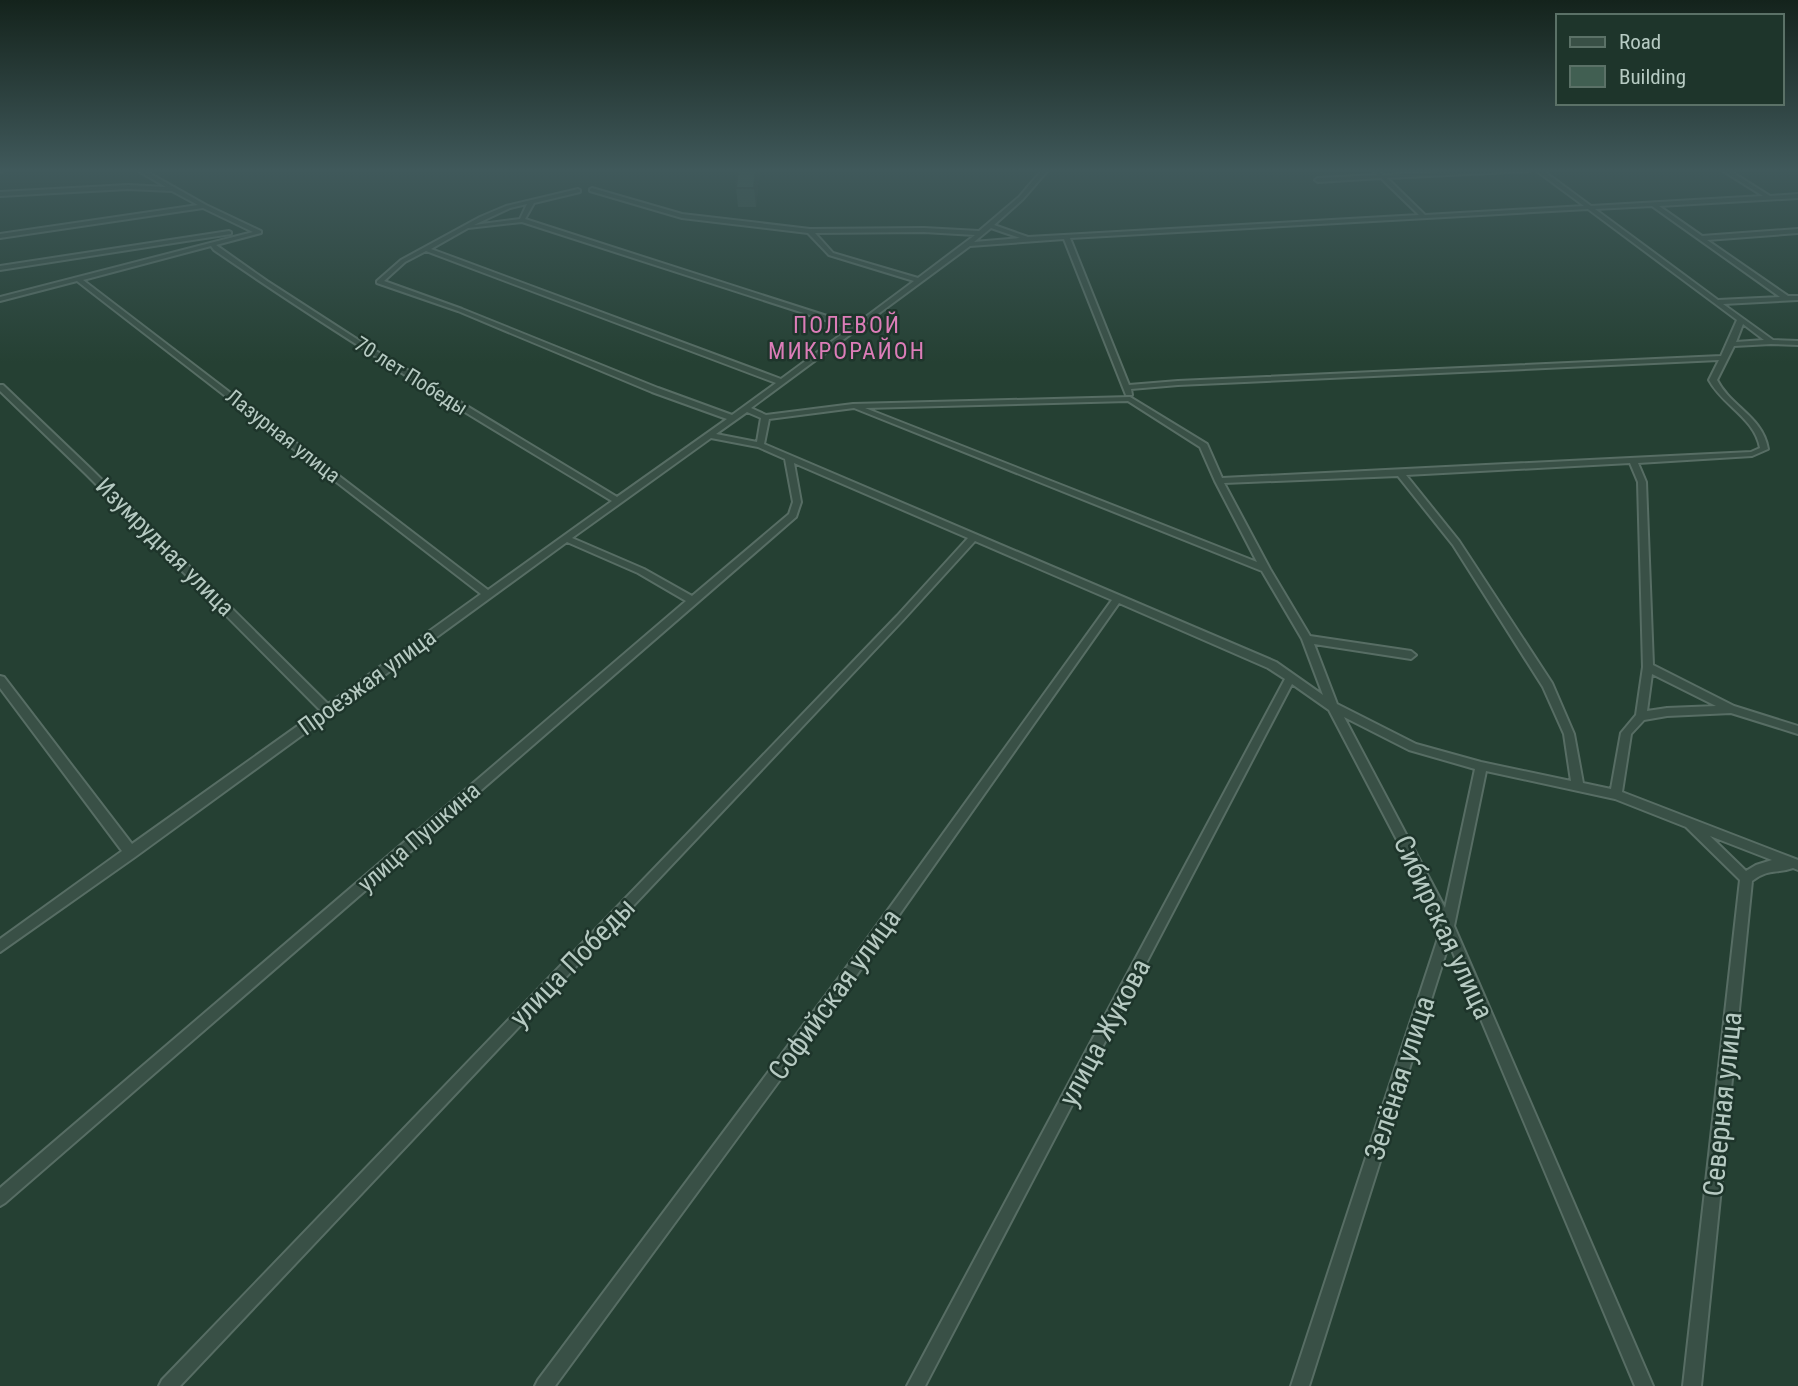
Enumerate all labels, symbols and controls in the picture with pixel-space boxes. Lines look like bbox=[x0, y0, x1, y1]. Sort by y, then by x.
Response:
legend bbox=[1556, 14, 1784, 105]
text: Road bbox=[1619, 30, 1661, 54]
text: Building bbox=[1619, 65, 1686, 89]
district label: ПОЛЕВОЙ МИКРОРАЙОН bbox=[768, 311, 926, 365]
street label: 70 лет Победы bbox=[350, 332, 472, 420]
street label: Лазурная улица bbox=[221, 384, 345, 488]
street label: Изумрудная улица bbox=[90, 472, 240, 622]
street label: Проезжая улица bbox=[293, 623, 441, 741]
street label: улица Пушкина bbox=[352, 776, 486, 898]
street label: Сибирская улица bbox=[1387, 830, 1501, 1024]
street label: улица Победы bbox=[503, 891, 642, 1034]
street label: Софийская улица bbox=[761, 902, 908, 1086]
street label: улица Жукова bbox=[1052, 953, 1157, 1112]
street label: Зелёная улица bbox=[1357, 992, 1441, 1164]
street label: Северная улица bbox=[1696, 1010, 1749, 1198]

